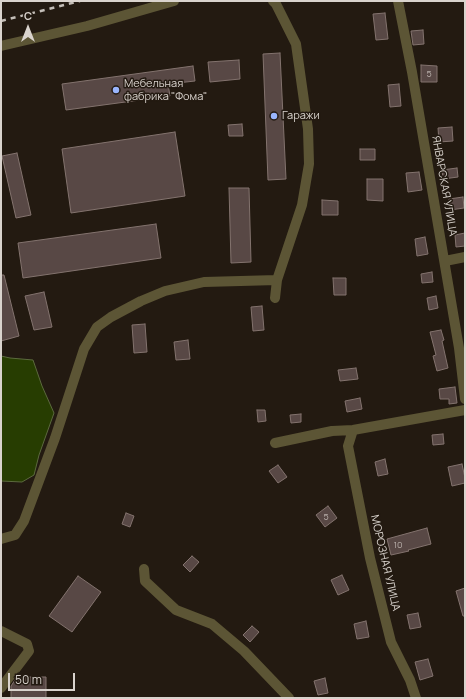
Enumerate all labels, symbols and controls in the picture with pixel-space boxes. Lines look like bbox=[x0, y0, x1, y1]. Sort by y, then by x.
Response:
north arrow bbox=[8, 8, 48, 48]
text: С bbox=[24, 8, 32, 23]
house number: 5 bbox=[426, 69, 432, 79]
place label: Мебельная фабрика "Фома" bbox=[124, 77, 207, 103]
marker: Мебельная фабрика "Фома" bbox=[111, 85, 121, 95]
place label: Гаражи bbox=[282, 109, 320, 123]
marker: Гаражи bbox=[269, 111, 279, 121]
street label: ЯНВАРСКАЯ УЛИЦА bbox=[429, 135, 459, 237]
house number: 5 bbox=[323, 512, 329, 522]
street label: МОРОЗНАЯ УЛИЦА bbox=[368, 514, 402, 612]
house number: 10 bbox=[394, 540, 402, 550]
scale bar bbox=[10, 665, 77, 691]
text: 50 m bbox=[15, 671, 42, 688]

